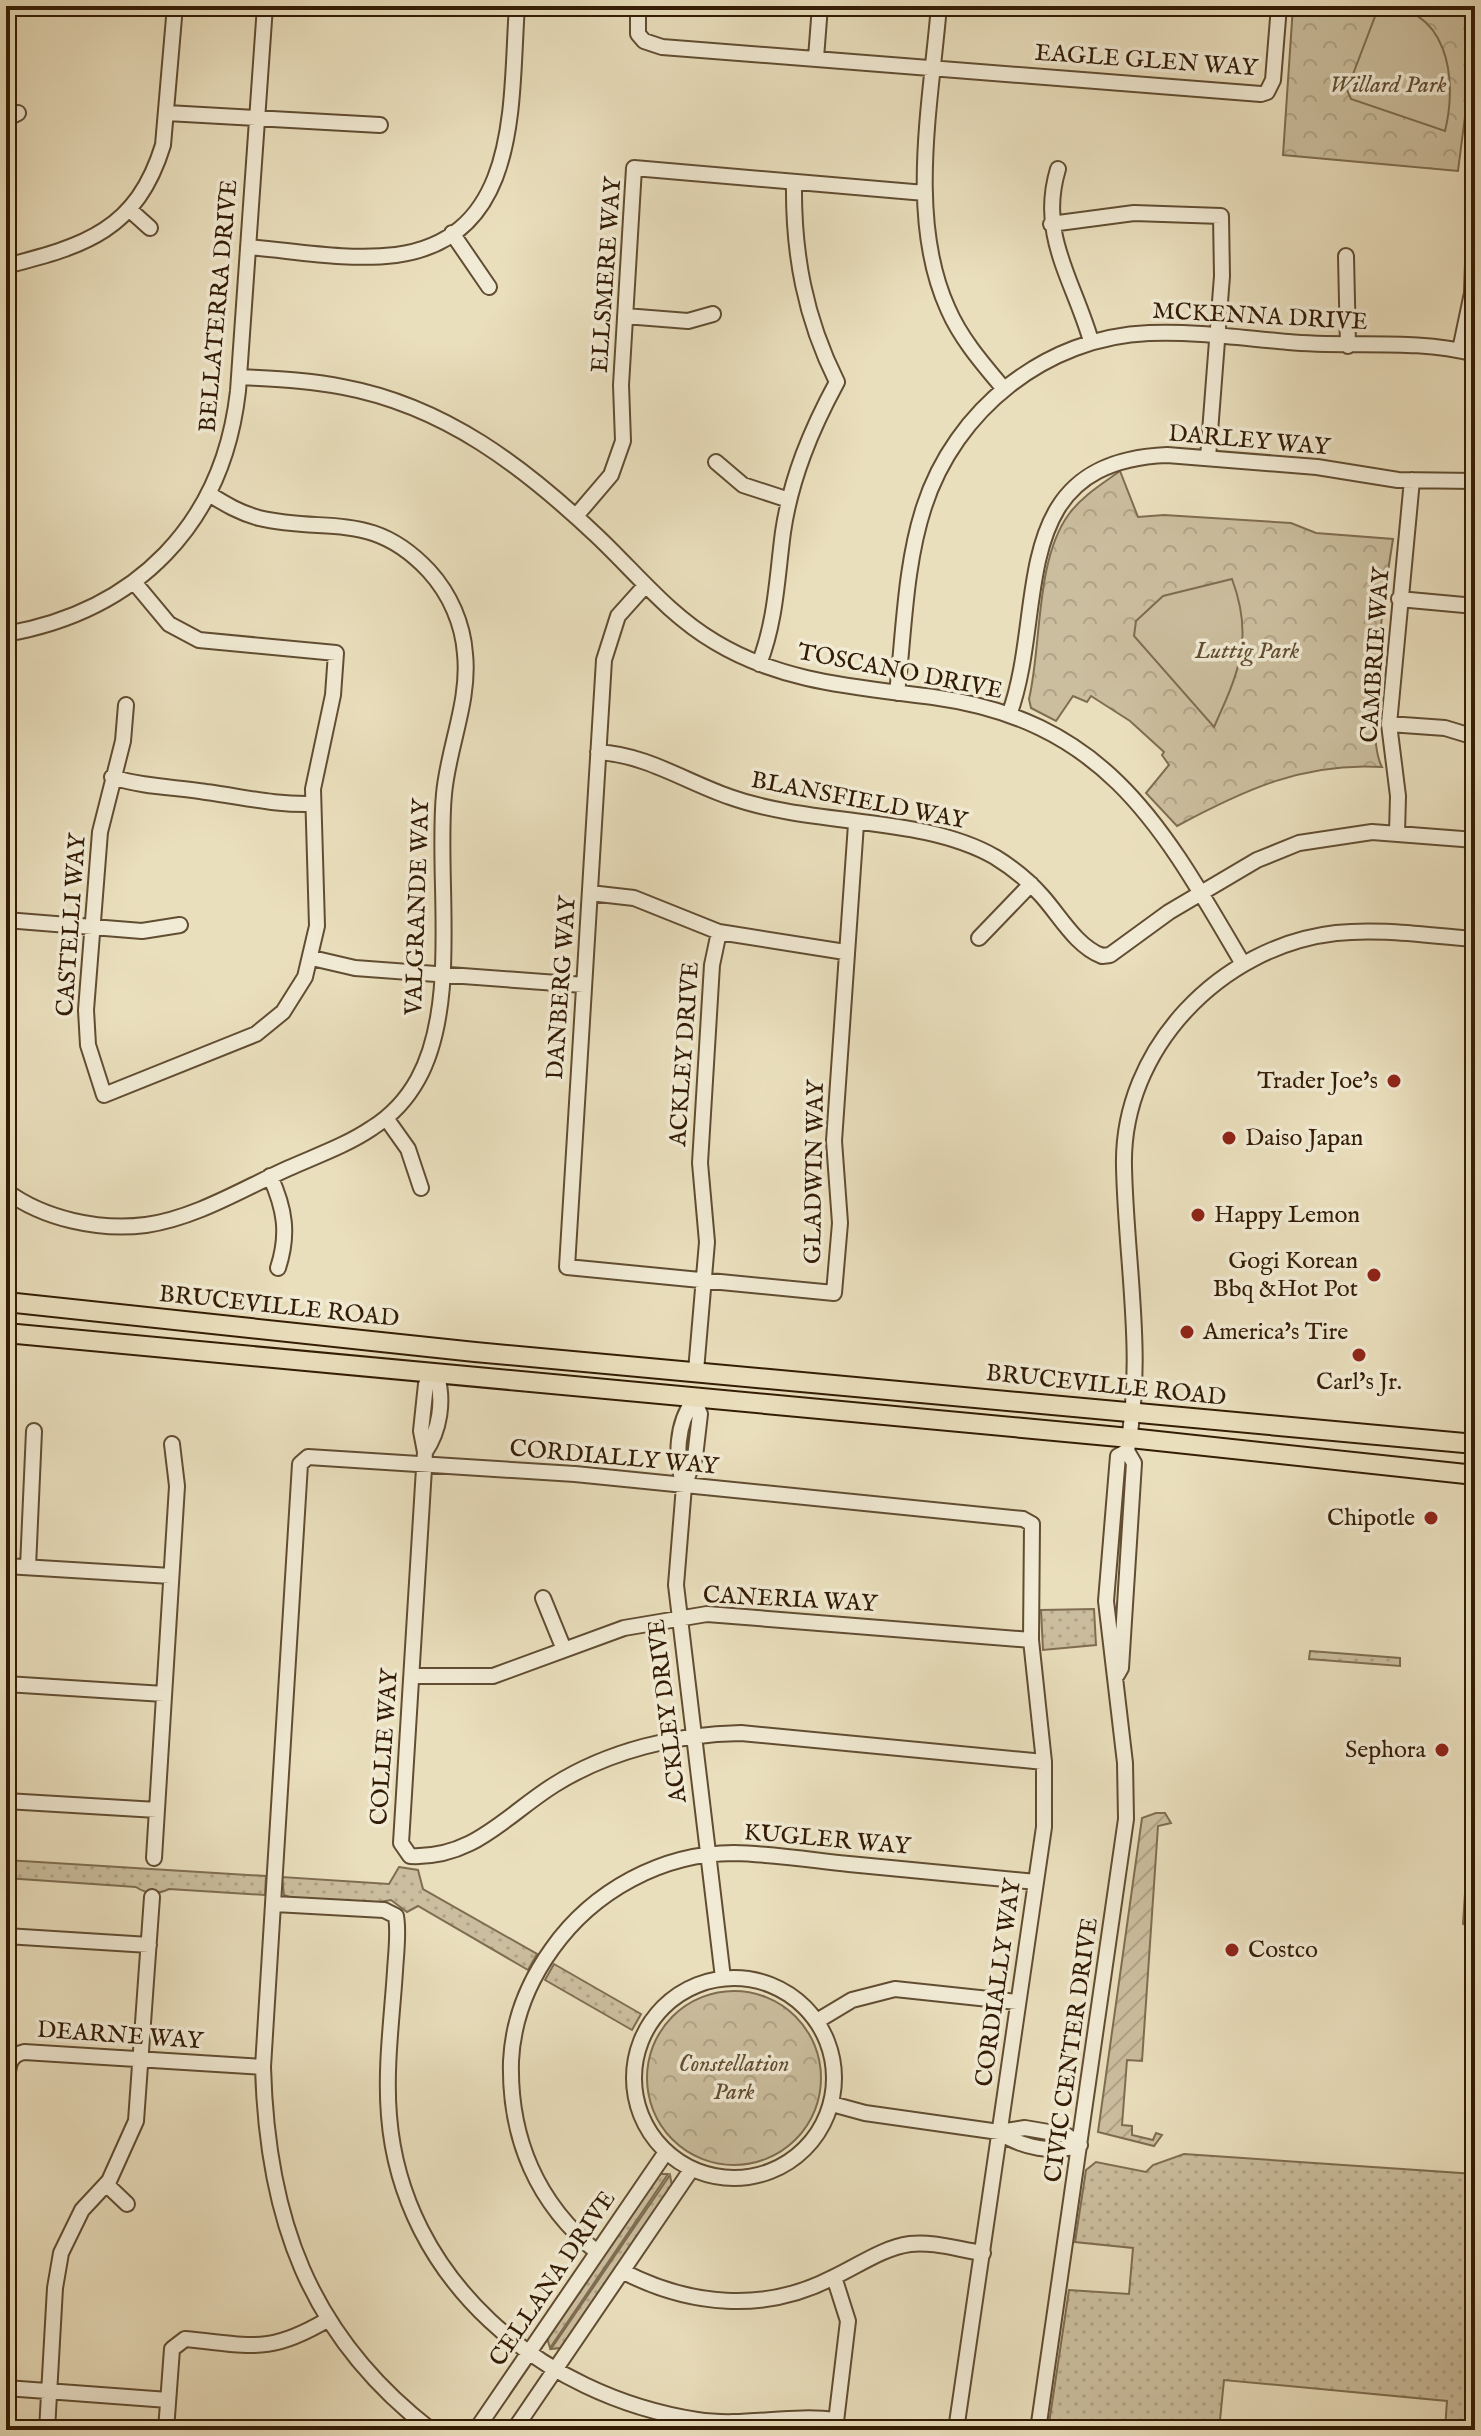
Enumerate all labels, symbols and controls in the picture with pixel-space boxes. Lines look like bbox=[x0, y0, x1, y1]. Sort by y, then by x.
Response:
street label: EAGLE GLEN WAY bbox=[1034, 38, 1260, 84]
park label: Willard Park bbox=[1329, 70, 1447, 101]
street label: ELLSMERE WAY bbox=[585, 174, 629, 374]
street label: BELLATERRA DRIVE bbox=[192, 178, 246, 434]
street label: MCKENNA DRIVE bbox=[1151, 296, 1369, 338]
street label: DARLEY WAY bbox=[1167, 418, 1333, 464]
street label: CAMBRIE WAY bbox=[1354, 565, 1398, 744]
park label: Luttig Park bbox=[1194, 636, 1300, 667]
street label: TOSCANO DRIVE bbox=[795, 637, 1005, 707]
street label: BLANSFIELD WAY bbox=[748, 765, 971, 837]
street label: VALGRANDE WAY bbox=[399, 796, 437, 1017]
street label: CASTELLI WAY bbox=[50, 831, 94, 1018]
street label: DANBERG WAY bbox=[540, 893, 584, 1081]
street label: ACKLEY DRIVE bbox=[663, 961, 707, 1148]
place label: Trader Joe's bbox=[1257, 1066, 1378, 1097]
marker: Trader Joe's bbox=[1385, 1072, 1403, 1090]
street label: GLADWIN WAY bbox=[798, 1078, 832, 1265]
place label: Daiso Japan bbox=[1245, 1123, 1364, 1154]
marker: Daiso Japan bbox=[1220, 1129, 1238, 1147]
place label: Happy Lemon bbox=[1214, 1200, 1360, 1231]
marker: Happy Lemon bbox=[1189, 1206, 1207, 1224]
place label: Gogi Korean Bbq &Hot Pot bbox=[1213, 1246, 1358, 1305]
marker: Gogi Korean Bbq &Hot Pot bbox=[1365, 1266, 1383, 1284]
street label: BRUCEVILLE ROAD bbox=[157, 1279, 401, 1335]
place label: America's Tire bbox=[1202, 1317, 1348, 1348]
marker: America's Tire bbox=[1178, 1323, 1196, 1341]
marker: Carl's Jr. bbox=[1350, 1346, 1368, 1364]
street label: BRUCEVILLE ROAD bbox=[984, 1358, 1228, 1414]
place label: Carl's Jr. bbox=[1316, 1367, 1402, 1398]
street label: CORDIALLY WAY bbox=[508, 1433, 721, 1483]
place label: Chipotle bbox=[1327, 1503, 1415, 1534]
marker: Chipotle bbox=[1422, 1509, 1440, 1527]
street label: CANERIA WAY bbox=[702, 1580, 880, 1620]
street label: ACKLEY DRIVE bbox=[641, 1617, 695, 1806]
street label: COLLIE WAY bbox=[364, 1666, 406, 1826]
place label: Sephora bbox=[1345, 1735, 1427, 1766]
marker: Sephora bbox=[1433, 1741, 1451, 1759]
street label: KUGLER WAY bbox=[742, 1817, 913, 1863]
street label: CORDIALLY WAY bbox=[969, 1875, 1029, 2089]
street label: CIVIC CENTER DRIVE bbox=[1038, 1915, 1106, 2185]
place label: Costco bbox=[1248, 1935, 1318, 1966]
marker: Costco bbox=[1223, 1941, 1241, 1959]
street label: DEARNE WAY bbox=[36, 2015, 206, 2057]
park label: Constellation Park bbox=[678, 2049, 790, 2108]
street label: CELLANA DRIVE bbox=[483, 2185, 623, 2373]

